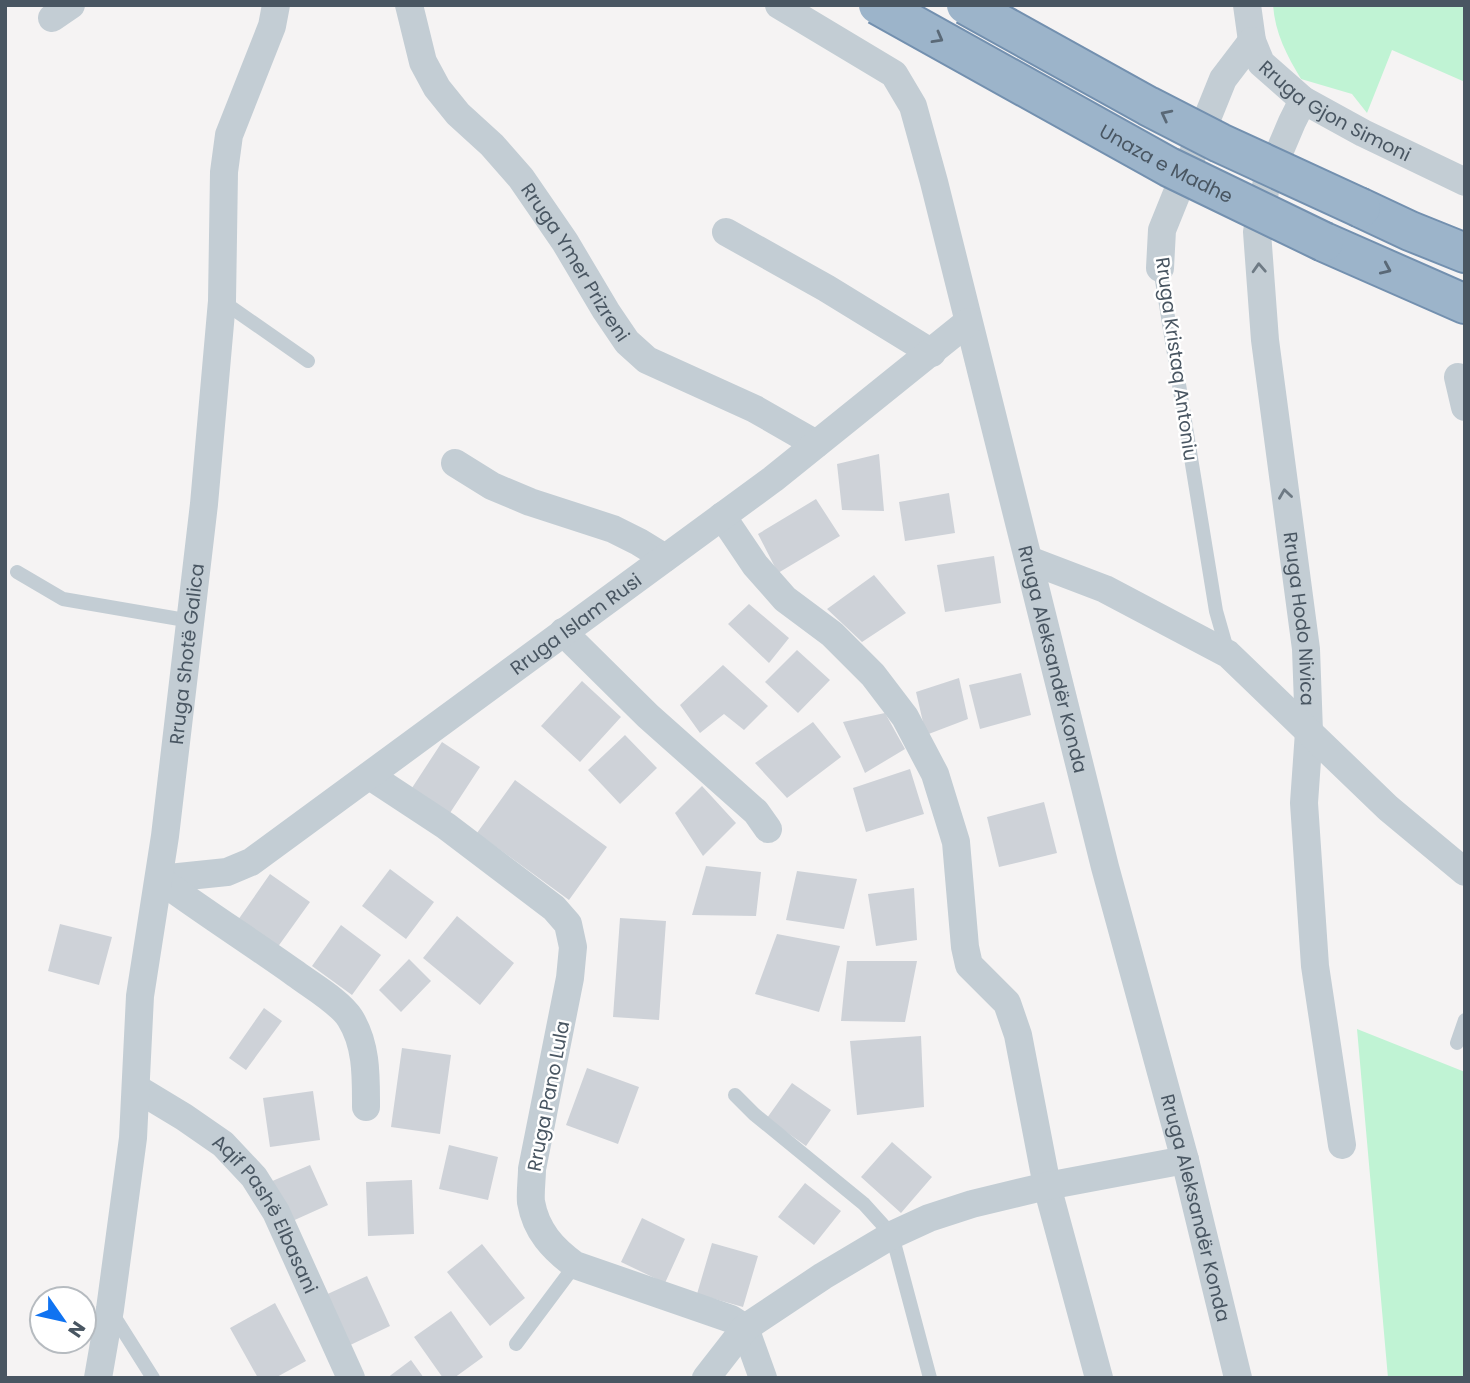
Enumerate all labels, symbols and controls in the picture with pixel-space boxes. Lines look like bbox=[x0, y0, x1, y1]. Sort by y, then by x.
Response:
one-way arrow bbox=[931, 30, 943, 44]
street label: Rruga Gjon Simoni bbox=[1253, 54, 1415, 168]
one-way arrow bbox=[1161, 110, 1173, 124]
street label: Unaza e Madhe bbox=[1094, 118, 1237, 210]
street label: Rruga Ymer Prizreni bbox=[514, 178, 636, 347]
street label: Rruga Kristaq Antoniu bbox=[1149, 256, 1204, 463]
one-way arrow bbox=[1379, 261, 1391, 275]
one-way arrow bbox=[1251, 262, 1266, 273]
one-way arrow bbox=[1278, 488, 1293, 500]
street label: Rruga Hodo Nivica bbox=[1277, 530, 1321, 706]
street label: Rruga Aleksandër Konda bbox=[1011, 543, 1094, 776]
street label: Rruga Shotë Galica bbox=[163, 562, 211, 746]
street label: Rruga Islam Rusi bbox=[505, 567, 647, 681]
street label: Rruga Pano Lula bbox=[521, 1019, 576, 1174]
street label: Rruga Aleksandër Konda bbox=[1154, 1091, 1237, 1325]
street label: Aqif Pashë Elbasani bbox=[207, 1128, 324, 1298]
north arrow bbox=[28, 1285, 98, 1355]
text: N bbox=[61, 1316, 92, 1343]

